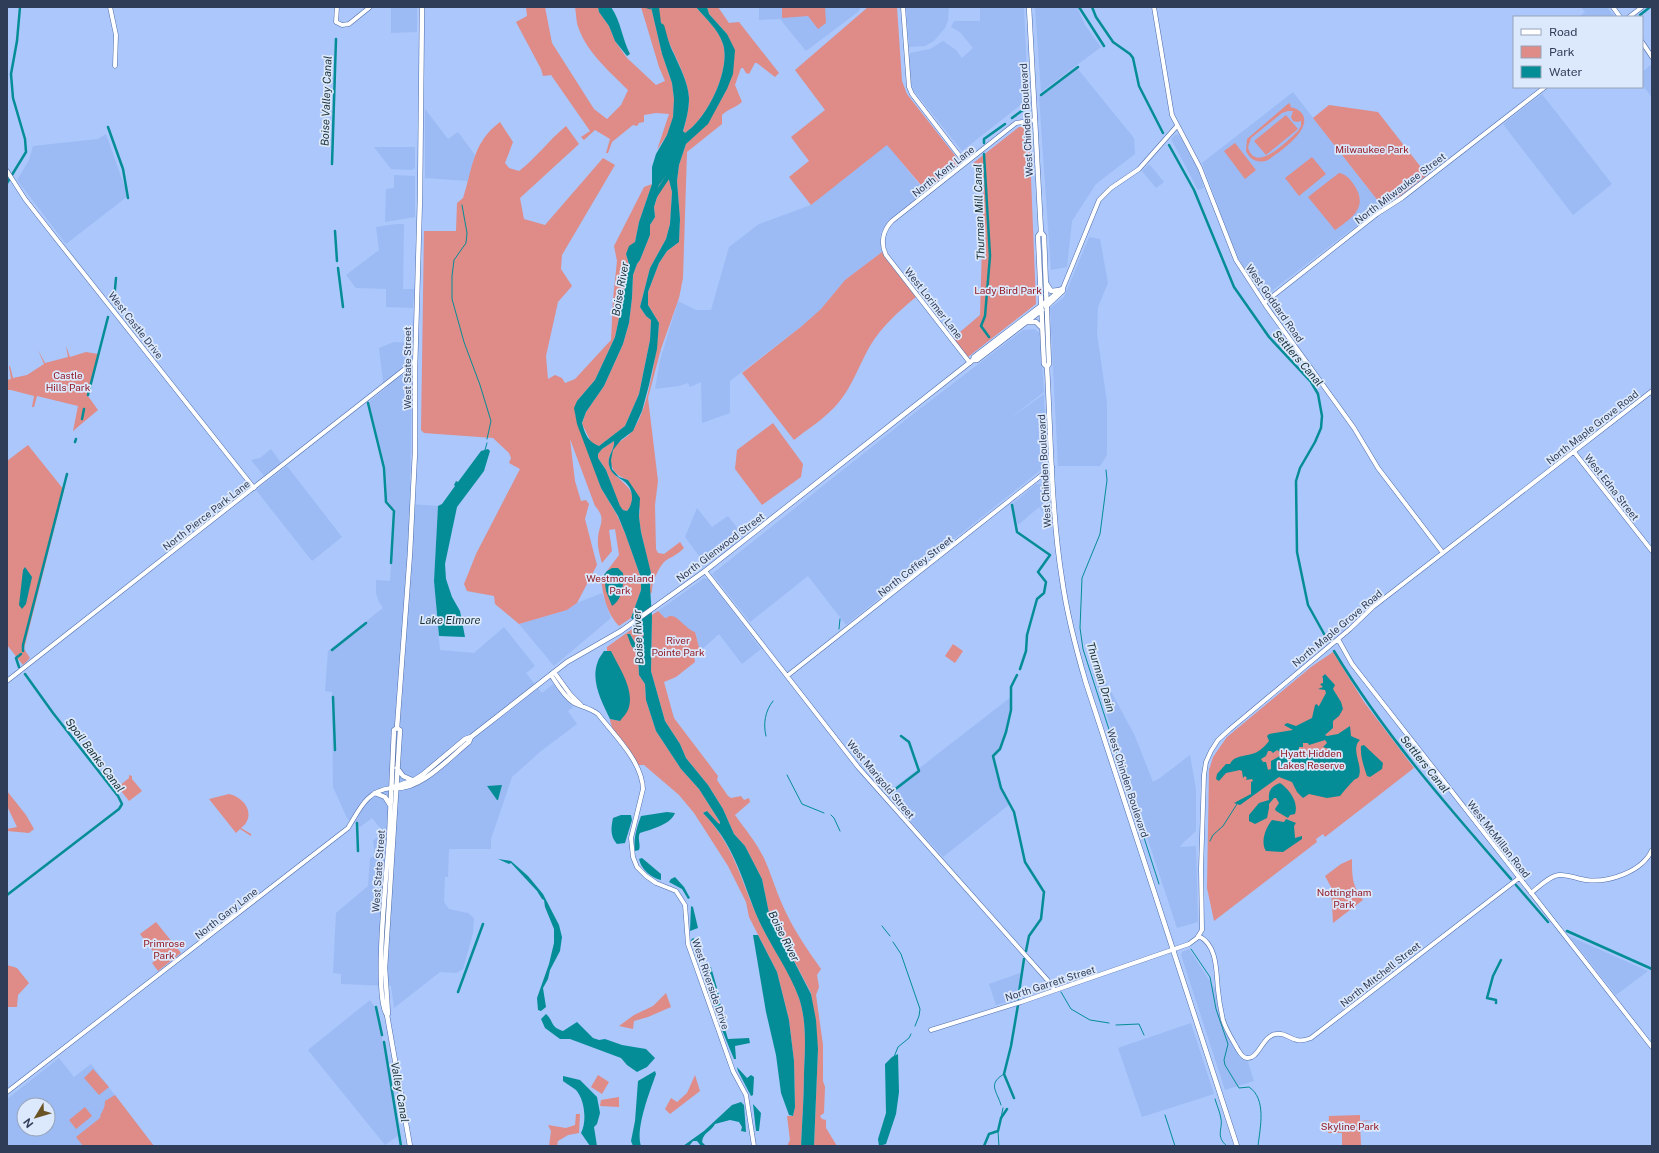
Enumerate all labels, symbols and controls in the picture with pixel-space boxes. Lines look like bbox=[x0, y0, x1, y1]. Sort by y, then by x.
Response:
legend bbox=[1513, 16, 1643, 88]
text: Road bbox=[1549, 25, 1577, 39]
text: Park bbox=[1549, 45, 1575, 59]
water label: Boise Valley Canal bbox=[318, 56, 334, 146]
street label: West Chinden Boulevard bbox=[1017, 63, 1035, 177]
text: Water bbox=[1549, 65, 1583, 79]
street label: North Kent Lane bbox=[910, 143, 977, 199]
park label: Milwaukee Park bbox=[1335, 143, 1409, 155]
street label: North Milwaukee Street bbox=[1352, 150, 1448, 226]
water label: Thurman Mill Canal bbox=[971, 164, 987, 260]
water label: Boise River bbox=[609, 260, 631, 317]
street label: West Goddard Road bbox=[1244, 262, 1306, 344]
street label: West Lorimer Lane bbox=[903, 265, 966, 341]
park label: Lady Bird Park bbox=[974, 284, 1042, 296]
street label: West Castle Drive bbox=[106, 289, 166, 361]
street label: West State Street bbox=[401, 327, 413, 409]
water label: Settlers Canal bbox=[1270, 328, 1326, 388]
park label: Castle Hills Park bbox=[46, 369, 91, 393]
street label: North Maple Grove Road bbox=[1544, 387, 1640, 467]
street label: West Chinden Boulevard bbox=[1035, 414, 1053, 528]
street label: West Edna Street bbox=[1582, 451, 1642, 523]
street label: North Pierce Park Lane bbox=[160, 477, 252, 553]
street label: North Glenwood Street bbox=[674, 510, 766, 584]
street label: North Coffey Street bbox=[875, 533, 955, 599]
park label: Westmoreland Park bbox=[586, 572, 654, 596]
street label: North Maple Grove Road bbox=[1290, 587, 1384, 669]
water label: Boise River bbox=[631, 608, 645, 665]
water label: Lake Elmore bbox=[420, 614, 480, 626]
park label: River Pointe Park bbox=[651, 634, 705, 658]
water label: Thurman Drain bbox=[1085, 640, 1117, 714]
water label: Spoil Banks Canal bbox=[63, 716, 127, 794]
street label: West Chinden Boulevard bbox=[1105, 727, 1151, 839]
water label: Settlers Canal bbox=[1398, 733, 1452, 795]
street label: West Marigold Street bbox=[845, 737, 917, 821]
park label: Hyatt Hidden Lakes Reserve bbox=[1277, 747, 1345, 771]
street label: West McMillan Road bbox=[1465, 798, 1533, 880]
street label: West State Street bbox=[369, 829, 387, 913]
street label: North Gary Lane bbox=[192, 885, 260, 941]
park label: Nottingham Park bbox=[1317, 886, 1371, 910]
water label: Boise River bbox=[766, 909, 802, 964]
park label: Primrose Park bbox=[143, 937, 185, 961]
street label: West Riverside Drive bbox=[690, 937, 732, 1031]
street label: North Mitchell Street bbox=[1338, 939, 1423, 1009]
street label: North Garrett Street bbox=[1003, 963, 1097, 1003]
water label: Valley Canal bbox=[389, 1061, 411, 1123]
north arrow bbox=[16, 1097, 56, 1137]
text: N bbox=[21, 1116, 35, 1130]
park label: Skyline Park bbox=[1321, 1120, 1380, 1132]

